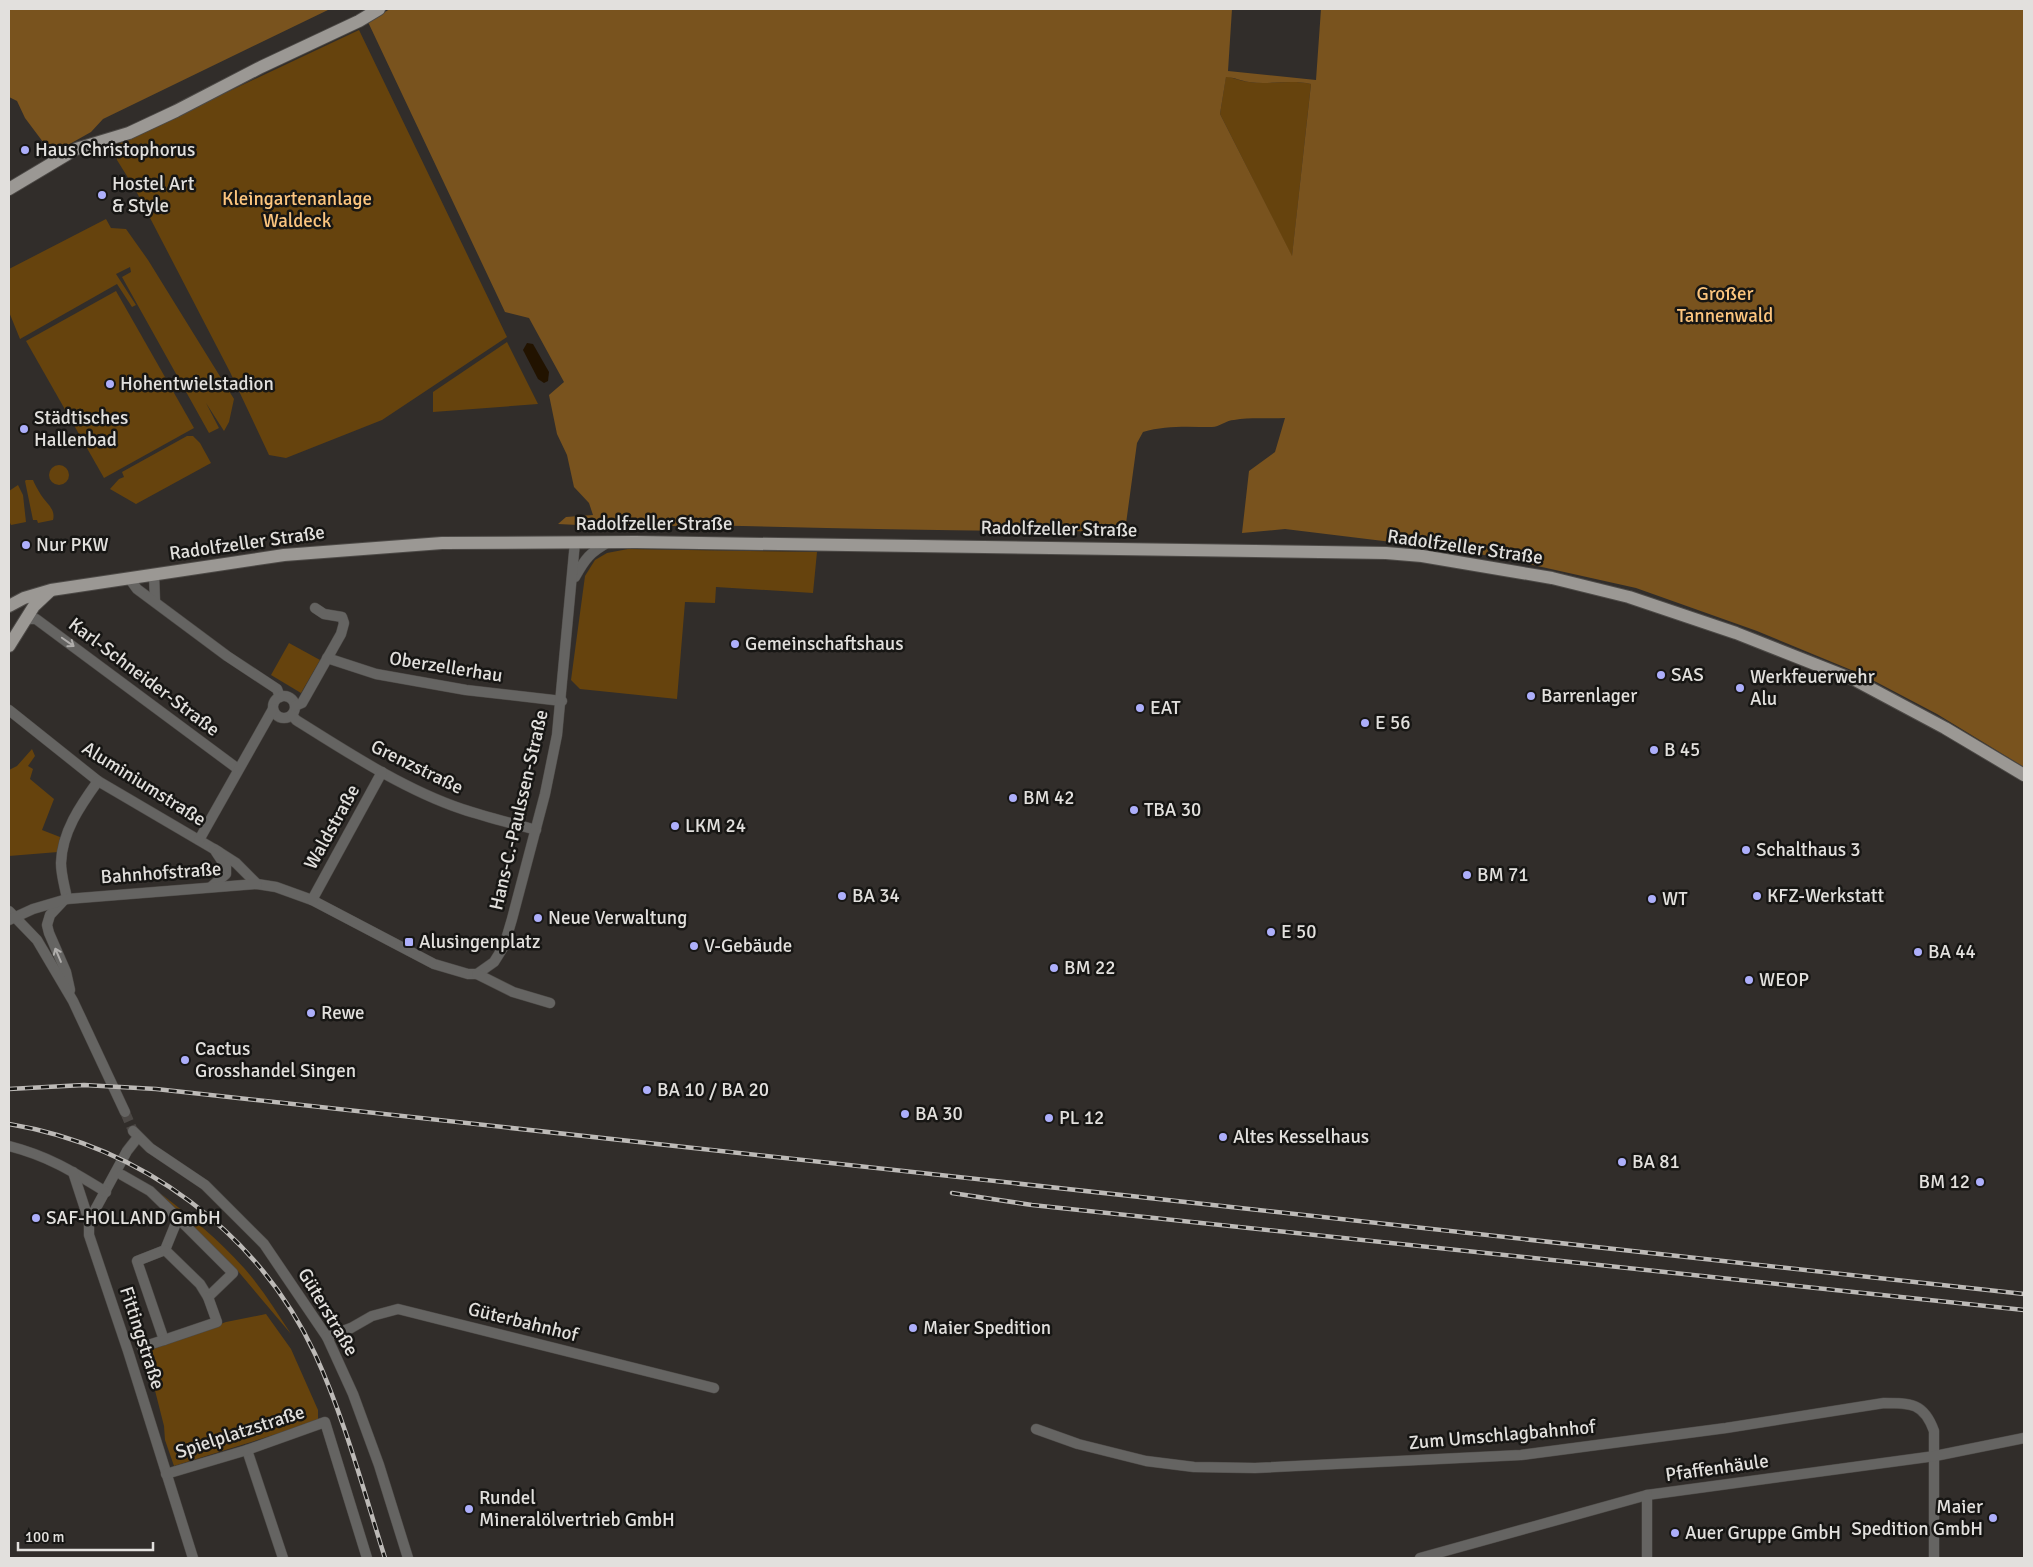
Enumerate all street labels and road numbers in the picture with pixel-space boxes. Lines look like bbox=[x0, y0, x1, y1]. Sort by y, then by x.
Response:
street label: Radolfzeller Straße bbox=[576, 512, 732, 536]
street label: Radolfzeller Straße bbox=[980, 516, 1138, 542]
street label: Radolfzeller Straße bbox=[168, 520, 326, 566]
street label: Radolfzeller Straße bbox=[1386, 524, 1544, 570]
street label: Karl-Schneider-Straße bbox=[64, 612, 224, 742]
street label: Oberzellerhau bbox=[388, 646, 504, 688]
street label: Hans-C.-Paulssen-Straße bbox=[484, 707, 554, 913]
street label: Grenzstraße bbox=[367, 734, 467, 800]
street label: Aluminiumstraße bbox=[78, 736, 210, 832]
street label: Waldstraße bbox=[299, 780, 365, 874]
street label: Bahnhofstraße bbox=[100, 857, 222, 889]
street label: Güterstraße bbox=[292, 1264, 364, 1360]
street label: Fittingstraße bbox=[114, 1283, 170, 1393]
street label: Güterbahnhof bbox=[466, 1297, 582, 1348]
street label: Spielplatzstraße bbox=[172, 1400, 308, 1464]
street label: Zum Umschlagbahnhof bbox=[1408, 1415, 1598, 1455]
street label: Pfaffenhäule bbox=[1664, 1449, 1770, 1487]

